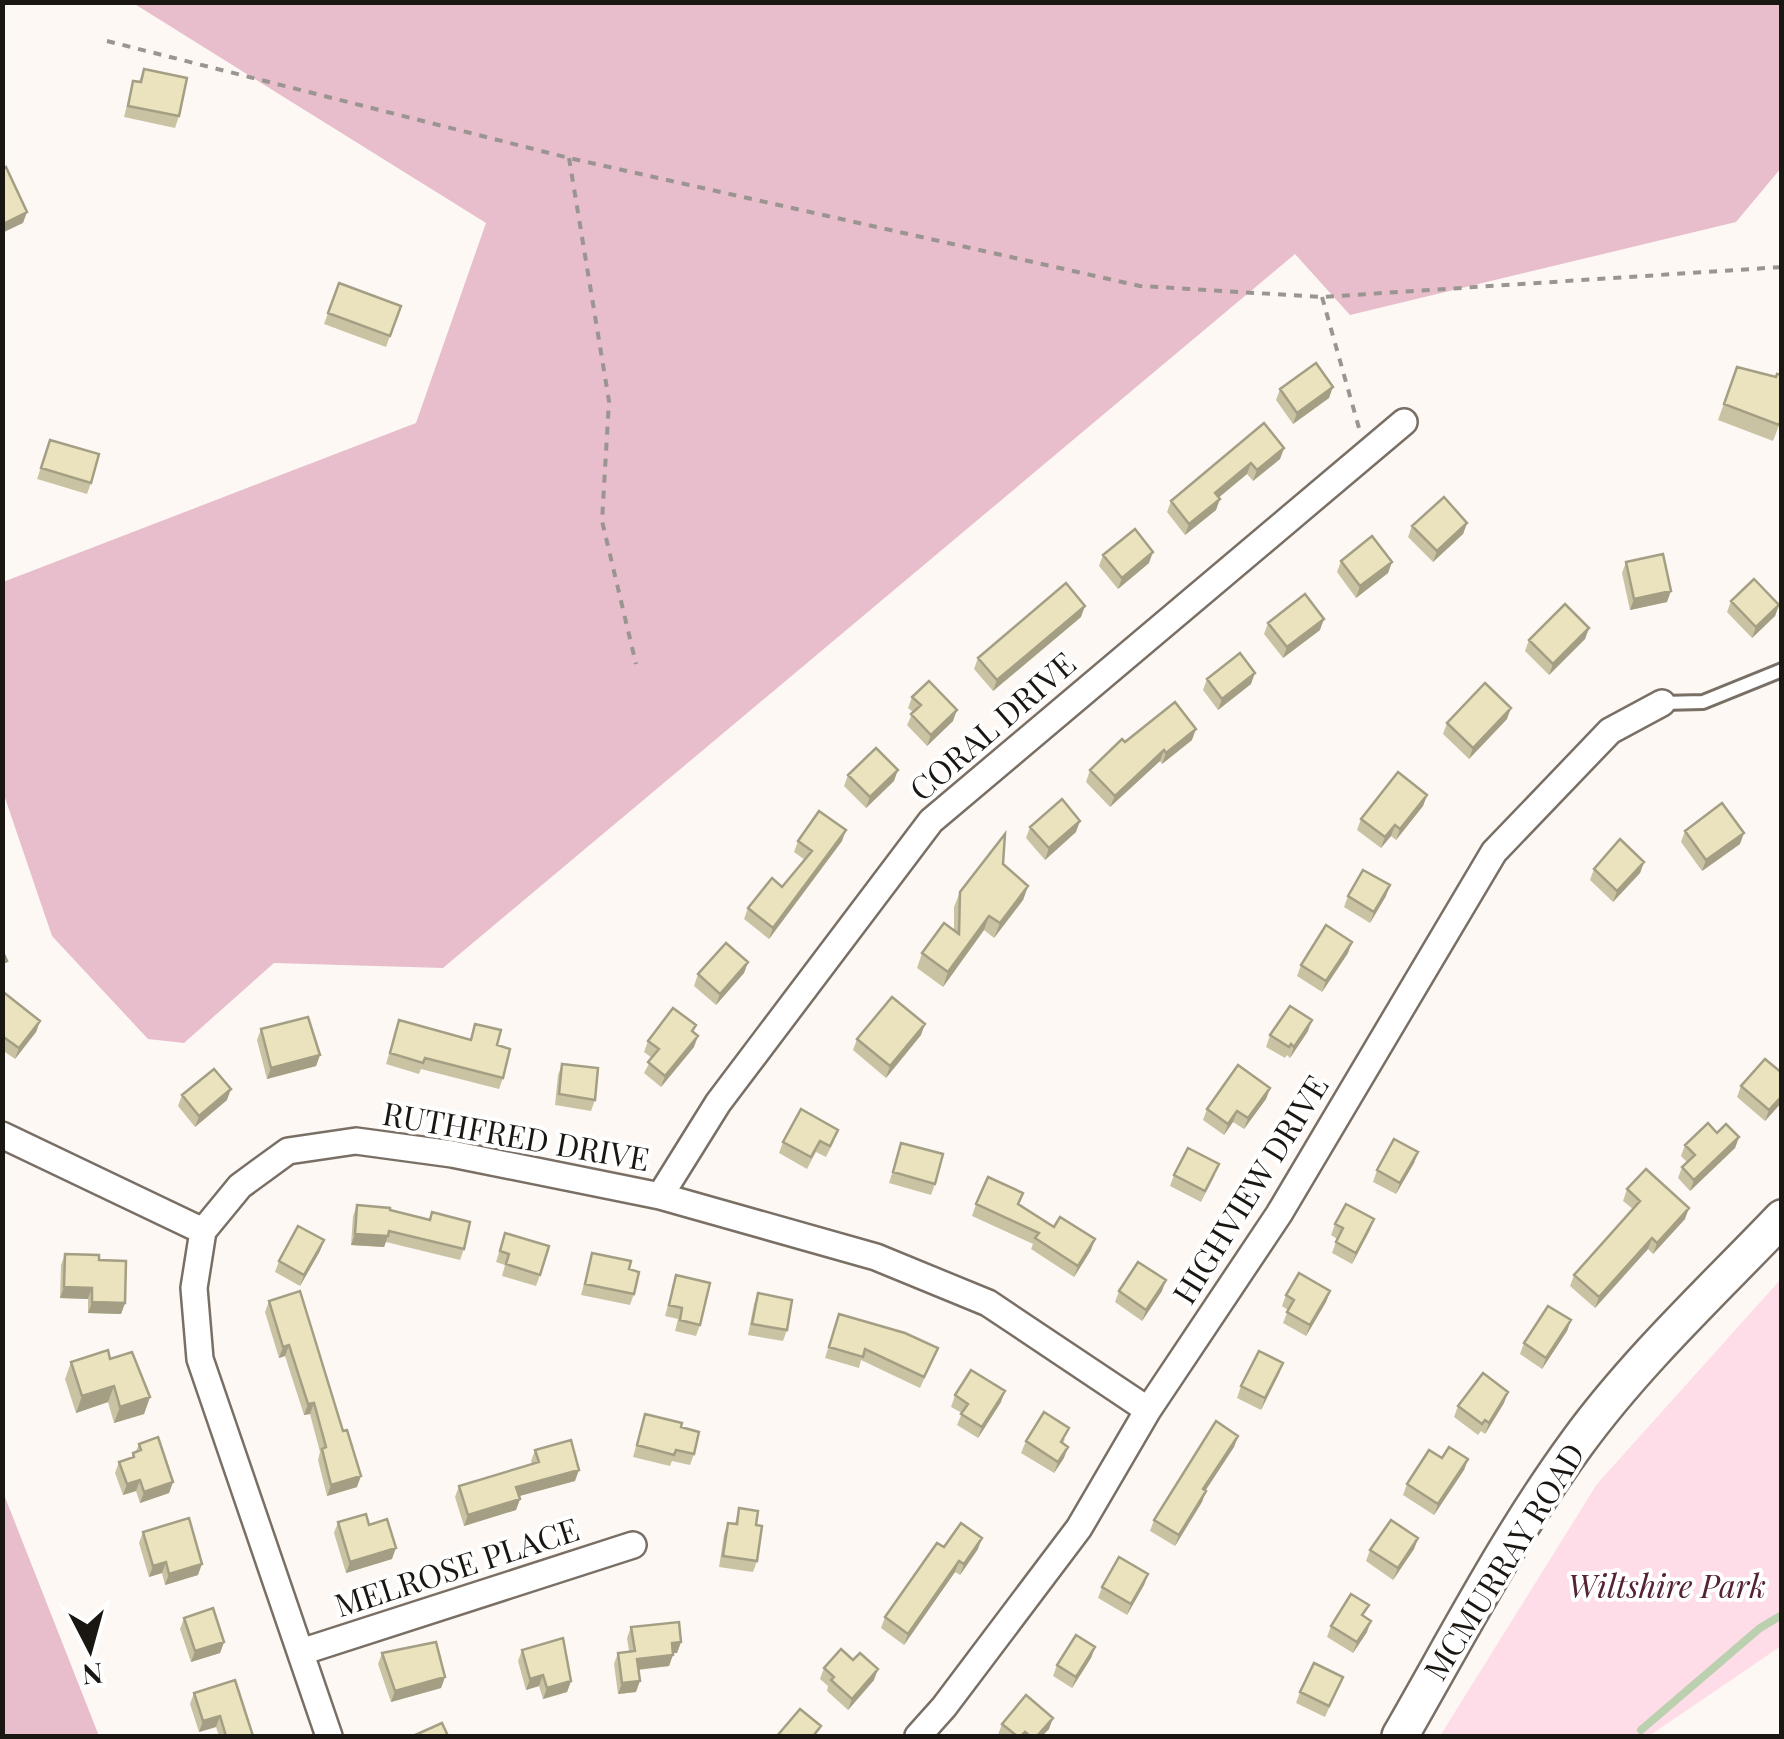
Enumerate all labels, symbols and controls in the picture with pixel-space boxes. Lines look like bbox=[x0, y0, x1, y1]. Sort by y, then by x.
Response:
street label: CORAL DRIVE bbox=[899, 641, 1083, 809]
street label: HIGHVIEW DRIVE bbox=[1161, 1066, 1337, 1311]
street label: RUTHFRED DRIVE bbox=[380, 1090, 653, 1179]
street label: MCMURRAY ROAD bbox=[1413, 1434, 1593, 1687]
street label: MELROSE PLACE bbox=[329, 1506, 584, 1625]
park label: Wiltshire Park bbox=[1568, 1563, 1766, 1606]
north arrow bbox=[40, 1599, 140, 1699]
text: N bbox=[81, 1656, 105, 1695]

